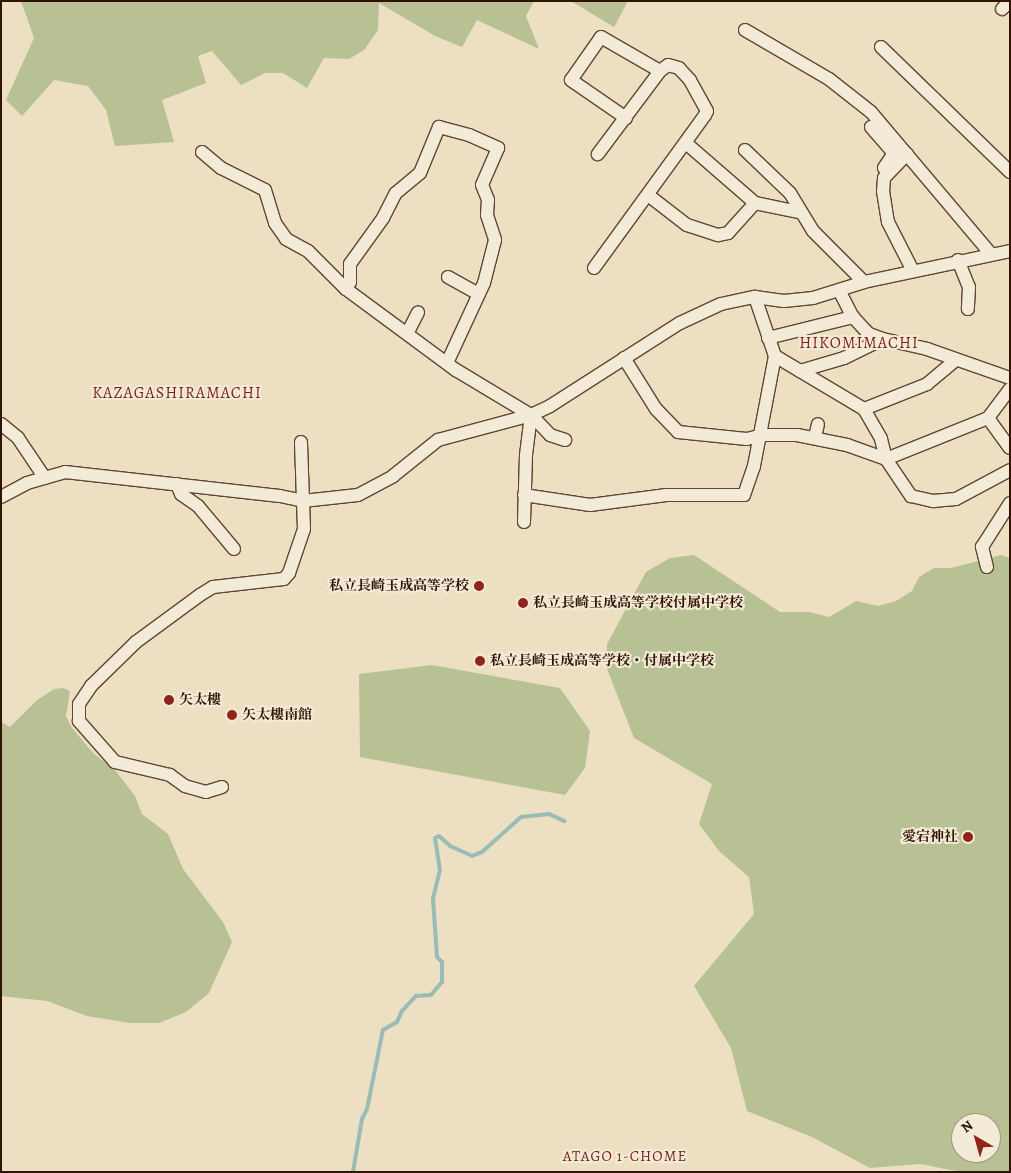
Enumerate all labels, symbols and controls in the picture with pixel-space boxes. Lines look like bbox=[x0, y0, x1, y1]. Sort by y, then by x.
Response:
district label: HIKOMIMACHI bbox=[798, 333, 920, 353]
district label: KAZAGASHIRAMACHI bbox=[90, 383, 264, 403]
place label: 私立長崎玉成高等学校 bbox=[329, 578, 469, 594]
marker: 私立長崎玉成高等学校 bbox=[473, 580, 485, 592]
place label: 私立長崎玉成高等学校付属中学校 bbox=[533, 595, 743, 611]
marker: 私立長崎玉成高等学校付属中学校 bbox=[517, 597, 529, 609]
place label: 私立長崎玉成高等学校・付属中学校 bbox=[490, 653, 714, 669]
marker: 私立長崎玉成高等学校・付属中学校 bbox=[474, 655, 486, 667]
place label: 矢太樓 bbox=[179, 692, 221, 708]
marker: 矢太樓 bbox=[163, 694, 175, 706]
place label: 矢太樓南館 bbox=[242, 707, 312, 723]
marker: 矢太樓南館 bbox=[226, 709, 238, 721]
place label: 愛宕神社 bbox=[902, 829, 958, 845]
marker: 愛宕神社 bbox=[962, 831, 974, 843]
north arrow bbox=[951, 1113, 1001, 1163]
text: N bbox=[957, 1116, 977, 1137]
district label: ATAGO 1-CHOME bbox=[561, 1148, 689, 1166]

